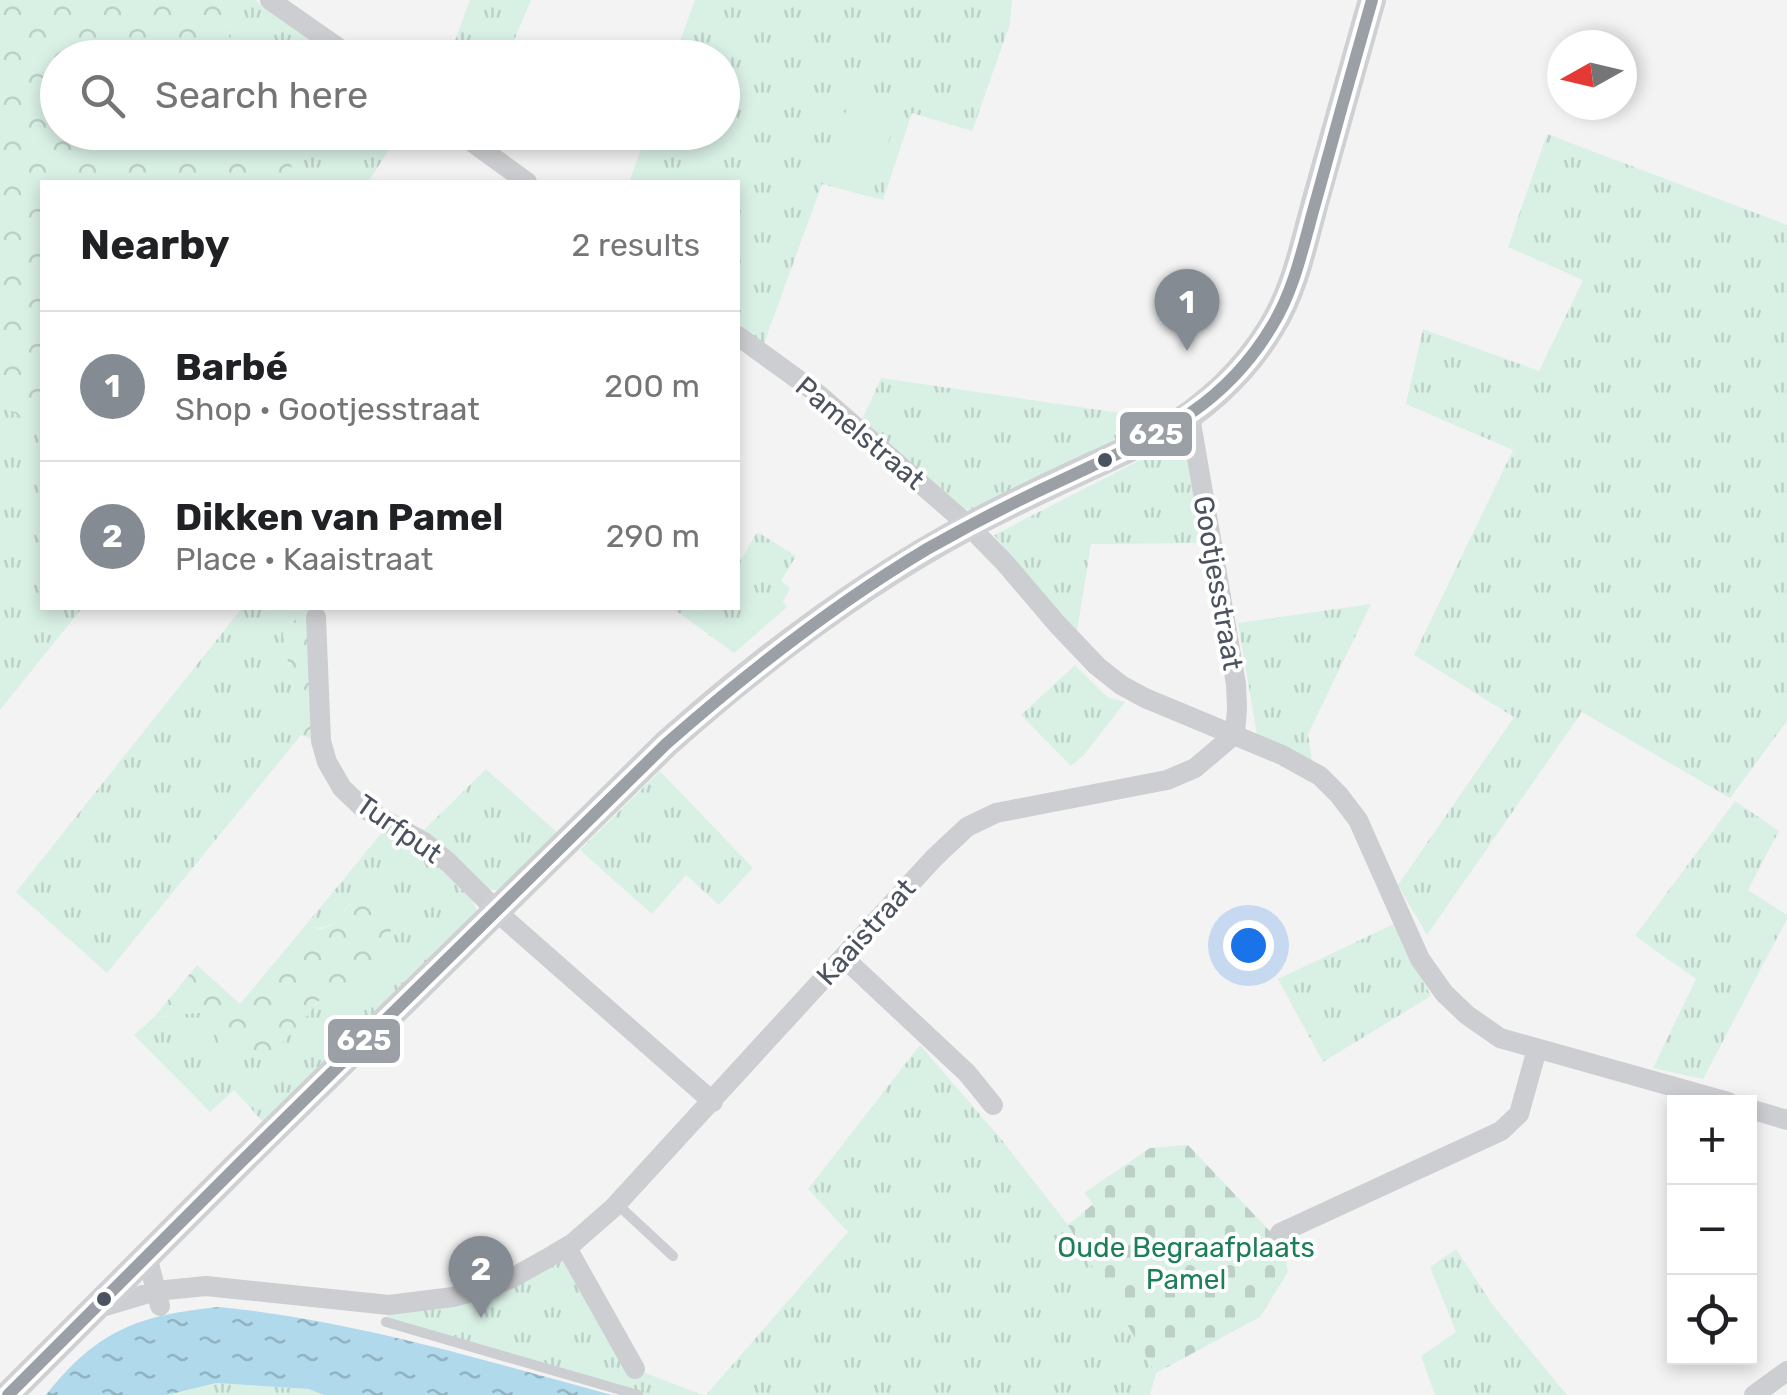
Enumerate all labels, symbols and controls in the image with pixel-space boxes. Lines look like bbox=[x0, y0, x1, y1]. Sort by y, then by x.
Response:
north arrow bbox=[1547, 30, 1637, 120]
search box bbox=[40, 40, 740, 150]
icon: search bbox=[75, 68, 130, 123]
text: Search here bbox=[155, 72, 368, 118]
text: Nearby bbox=[80, 220, 230, 270]
text: 2 results bbox=[571, 226, 700, 264]
pin: 1 bbox=[1154, 268, 1220, 351]
text: Barbé bbox=[175, 344, 288, 390]
text: 1 bbox=[105, 367, 120, 405]
text: 200 m bbox=[604, 367, 700, 405]
street label: Pamelstraat bbox=[789, 370, 931, 496]
text: Shop · Gootjesstraat bbox=[175, 390, 480, 428]
line badge: 625 bbox=[1118, 410, 1194, 458]
text: 625 bbox=[1129, 418, 1183, 451]
unlabelled marker bbox=[1095, 450, 1115, 470]
street label: Gootjesstraat bbox=[1186, 493, 1250, 673]
text: Dikken van Pamel bbox=[175, 494, 503, 540]
text: 2 bbox=[102, 517, 123, 555]
text: 290 m bbox=[606, 517, 700, 555]
text: Place · Kaaistraat bbox=[175, 540, 433, 578]
street label: Turfput bbox=[350, 788, 448, 870]
street label: Kaaistraat bbox=[810, 872, 922, 992]
your location bbox=[1223, 920, 1274, 971]
line badge: 625 bbox=[326, 1017, 402, 1065]
text: 625 bbox=[337, 1024, 391, 1057]
map controls bbox=[1667, 1095, 1757, 1365]
button: + bbox=[1667, 1095, 1757, 1185]
button: − bbox=[1667, 1185, 1757, 1275]
park label: Oude Begraafplaats Pamel bbox=[1057, 1231, 1315, 1296]
pin: 2 bbox=[448, 1236, 514, 1318]
button: locate bbox=[1667, 1275, 1757, 1365]
unlabelled marker bbox=[94, 1289, 114, 1309]

